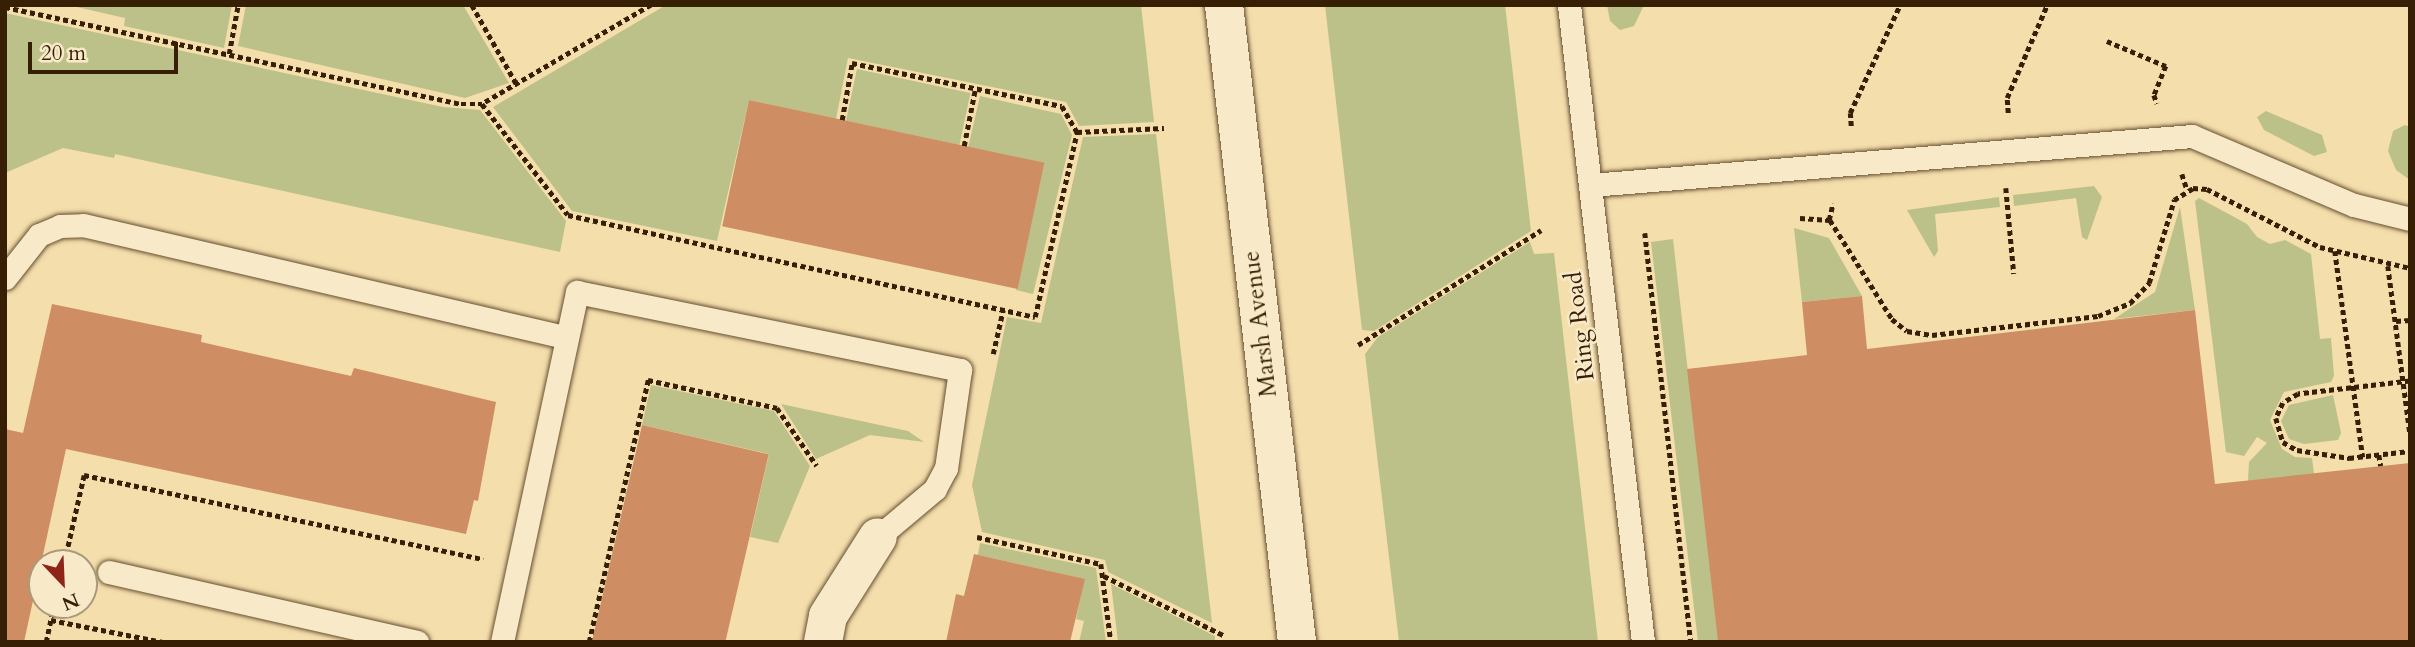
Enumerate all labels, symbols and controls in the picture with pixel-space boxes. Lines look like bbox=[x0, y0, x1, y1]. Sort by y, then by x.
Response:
scale bar bbox=[32, 28, 182, 72]
text: 20 m bbox=[41, 39, 86, 68]
street label: Marsh Avenue bbox=[1237, 249, 1283, 399]
street label: Ring Road bbox=[1559, 270, 1601, 382]
north arrow bbox=[28, 549, 98, 619]
text: N bbox=[58, 586, 83, 617]

